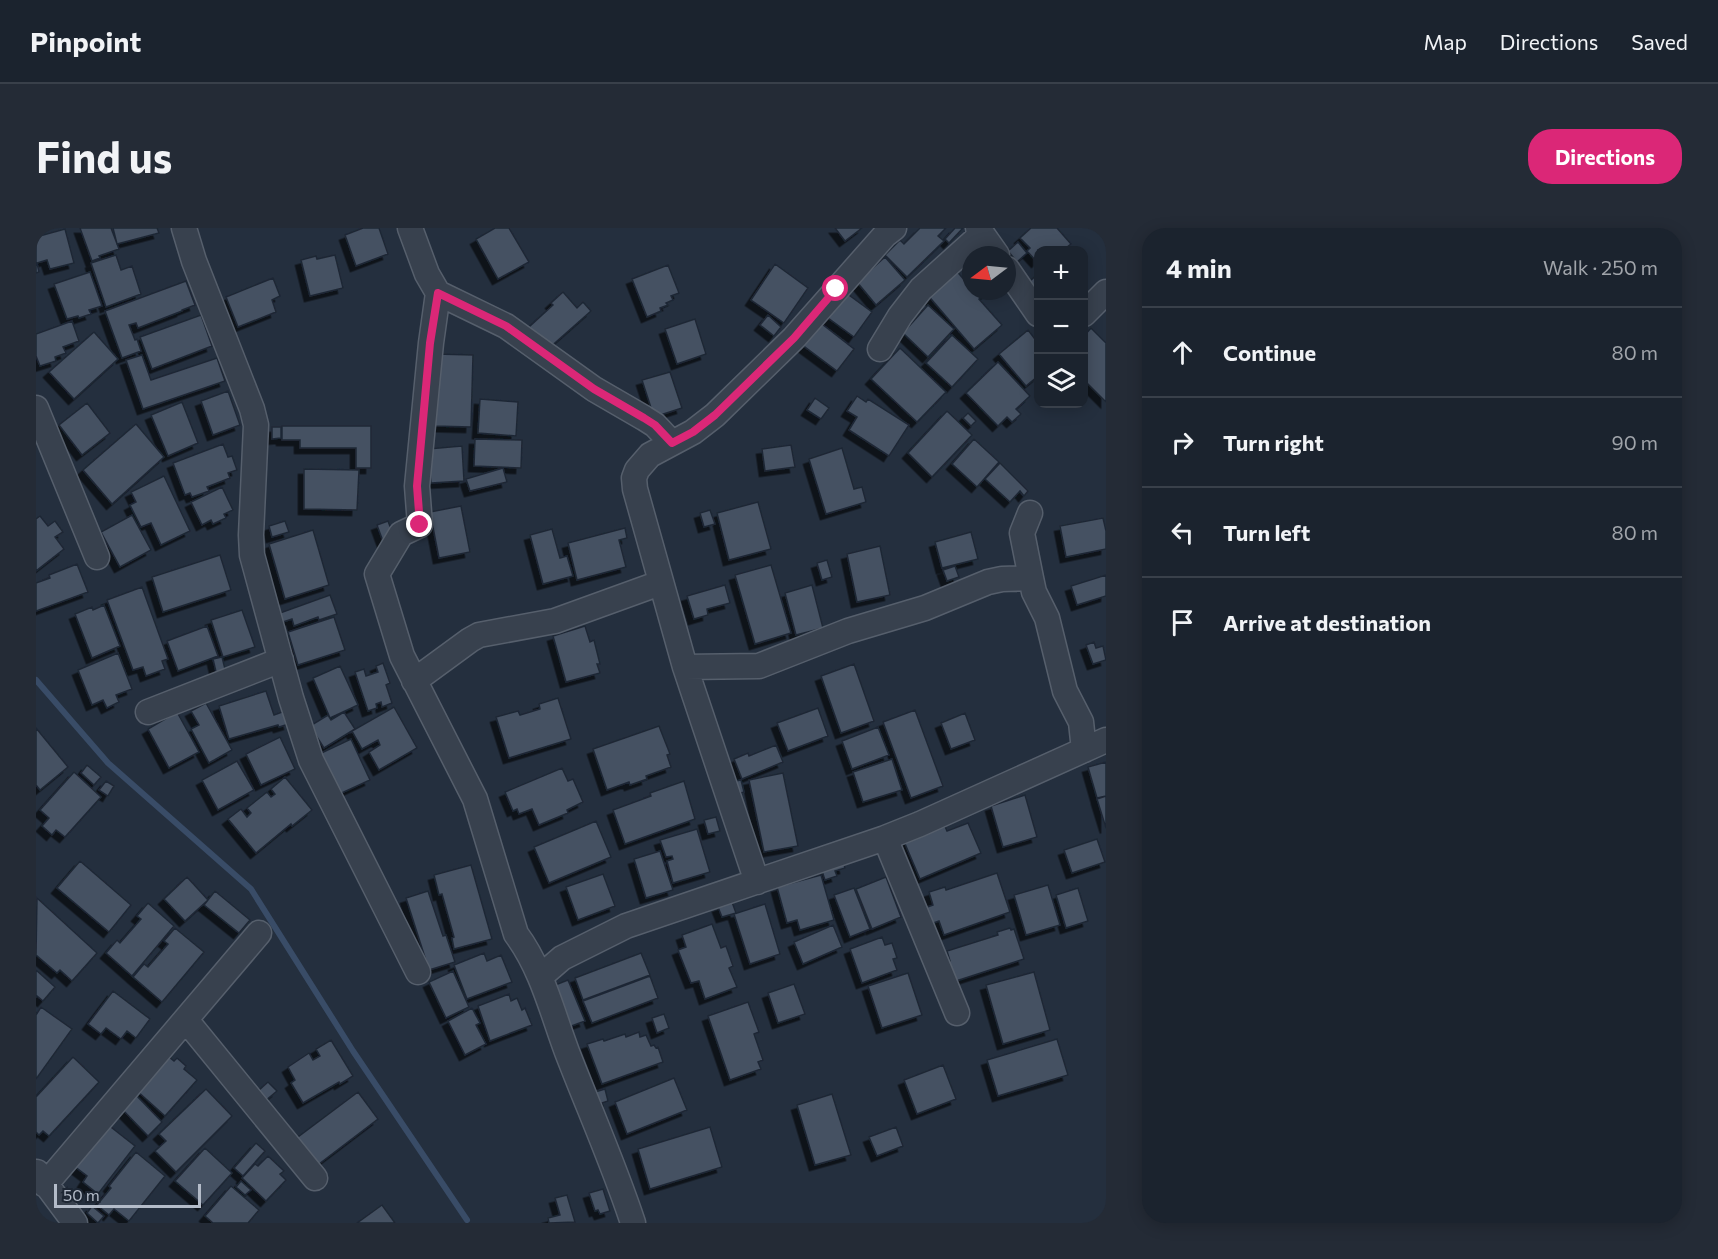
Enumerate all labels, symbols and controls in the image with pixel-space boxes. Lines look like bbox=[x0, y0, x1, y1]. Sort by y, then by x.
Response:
text: Pinpoint bbox=[30, 24, 141, 58]
text: Map bbox=[1424, 29, 1467, 54]
text: Directions bbox=[1500, 29, 1598, 54]
text: Saved bbox=[1631, 29, 1688, 54]
button: Directions bbox=[1528, 129, 1682, 184]
text: Find us bbox=[36, 130, 172, 182]
north arrow bbox=[962, 246, 1016, 300]
map controls bbox=[1034, 246, 1088, 408]
button: + bbox=[1034, 246, 1088, 300]
text: 4 min bbox=[1166, 252, 1232, 283]
text: Walk · 250 m bbox=[1543, 255, 1658, 279]
route start bbox=[822, 275, 848, 301]
button: − bbox=[1034, 300, 1088, 354]
icon: ahead bbox=[1166, 336, 1199, 369]
text: Continue bbox=[1223, 339, 1316, 366]
text: 80 m bbox=[1612, 340, 1658, 364]
button: layers bbox=[1034, 354, 1088, 408]
icon: right bbox=[1166, 426, 1199, 459]
text: Turn right bbox=[1223, 429, 1324, 456]
text: 90 m bbox=[1612, 430, 1658, 454]
route end bbox=[406, 511, 432, 537]
icon: left bbox=[1166, 516, 1199, 549]
text: Turn left bbox=[1223, 519, 1310, 546]
text: 80 m bbox=[1612, 520, 1658, 544]
icon: arrive bbox=[1166, 606, 1199, 639]
text: Arrive at destination bbox=[1223, 609, 1431, 636]
scale bar bbox=[54, 1181, 201, 1208]
text: 50 m bbox=[63, 1185, 100, 1204]

